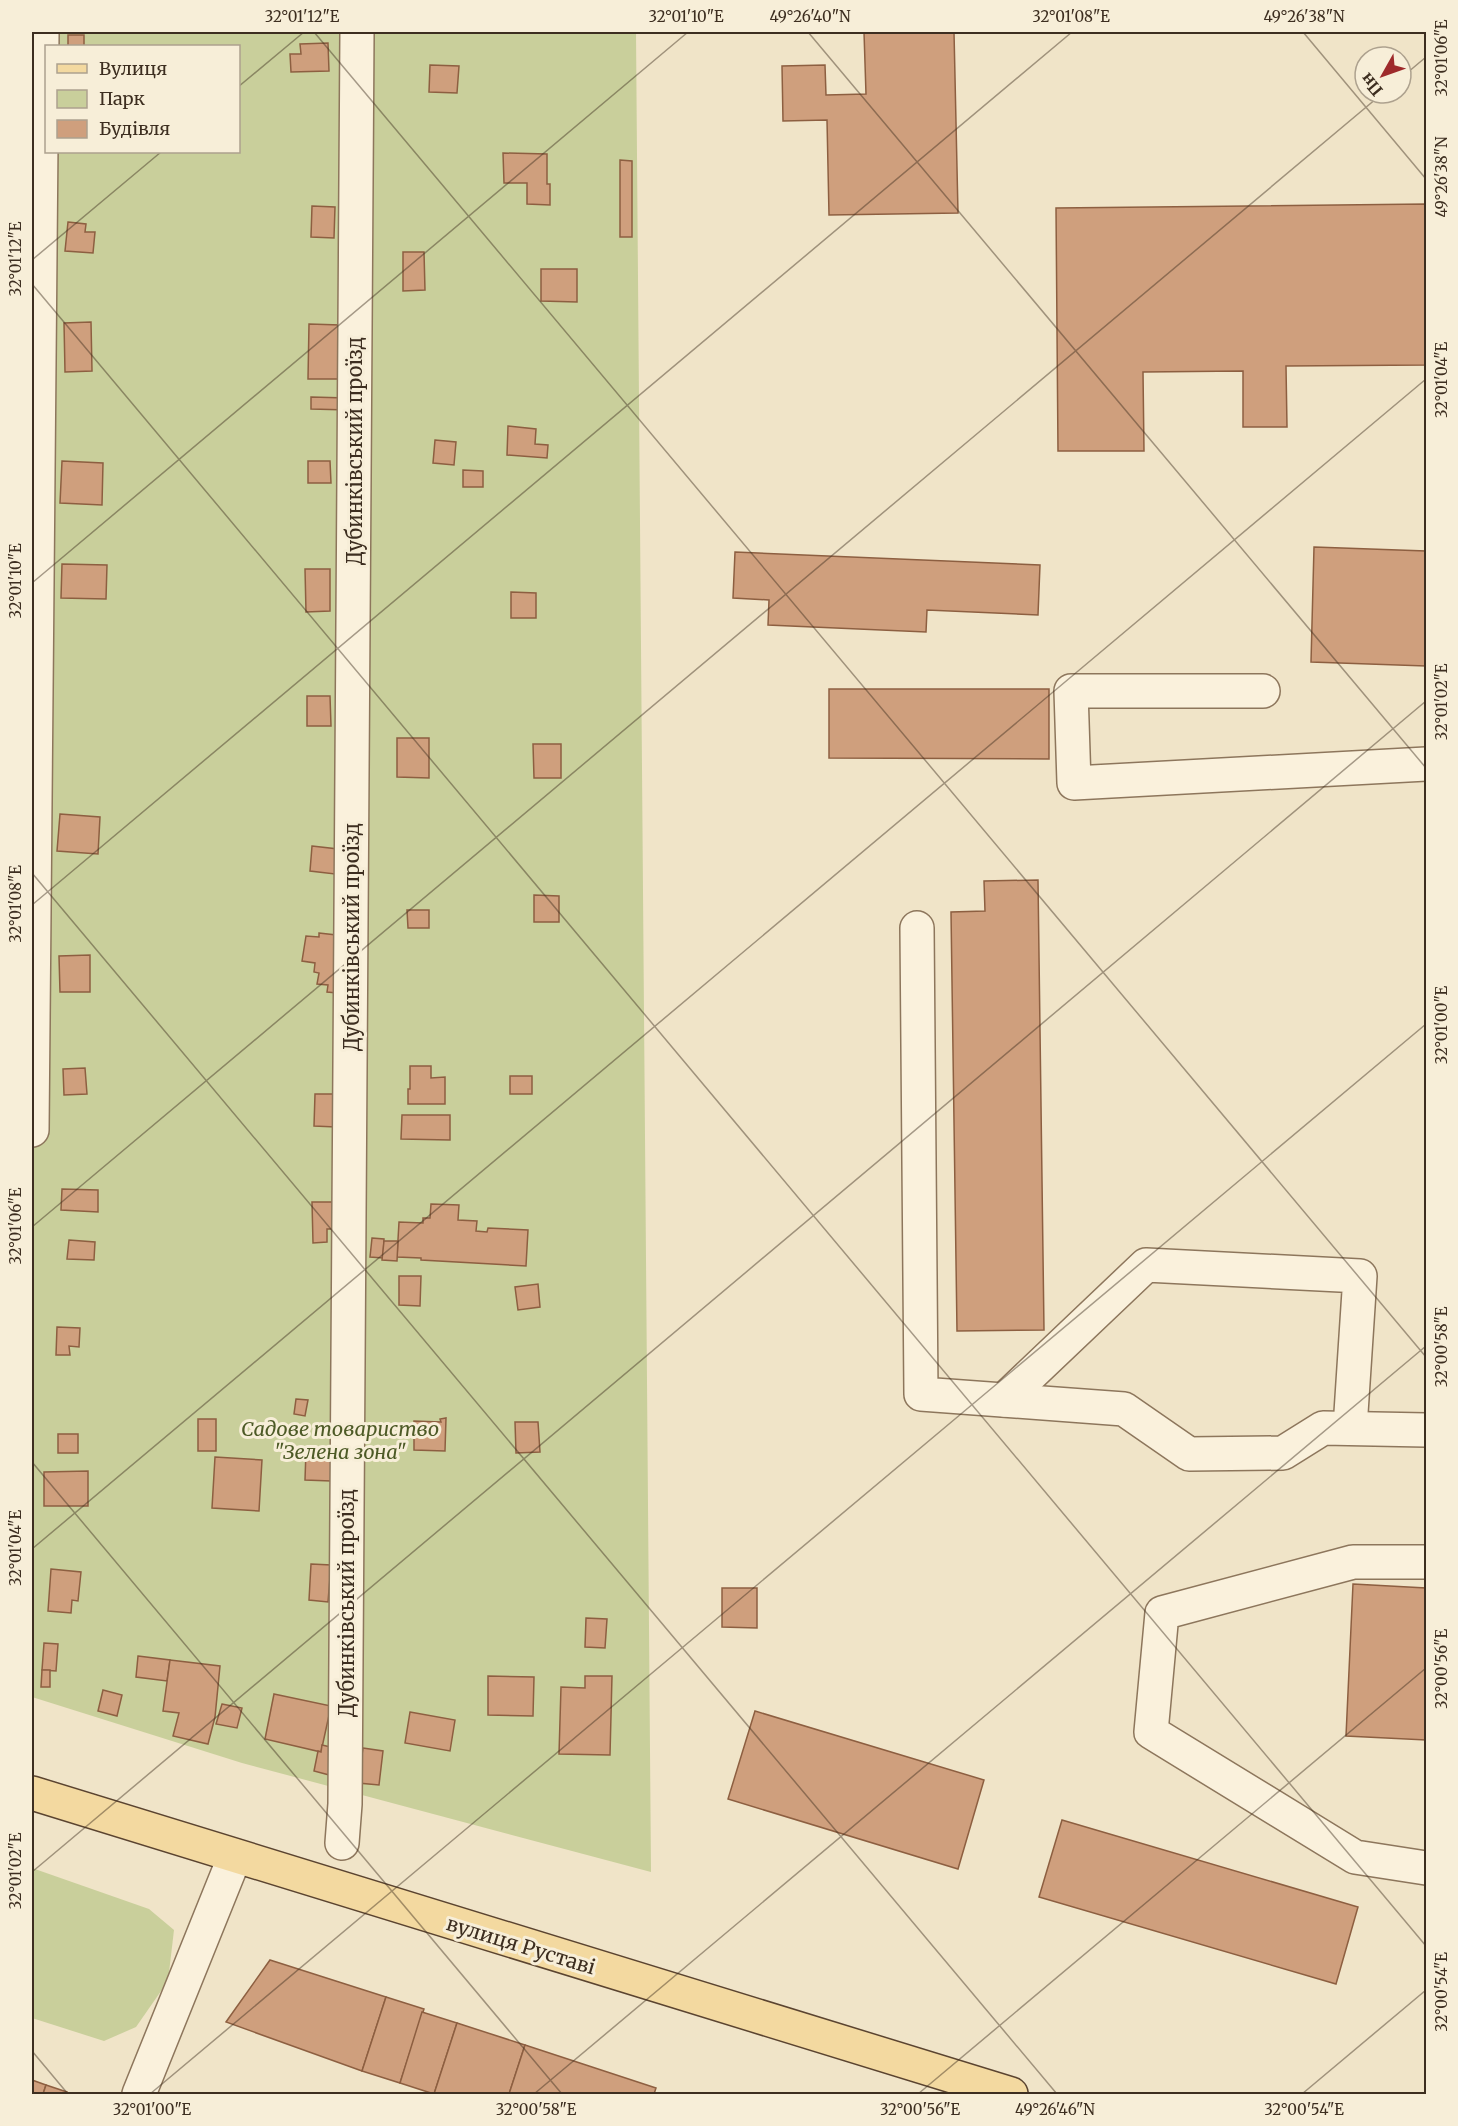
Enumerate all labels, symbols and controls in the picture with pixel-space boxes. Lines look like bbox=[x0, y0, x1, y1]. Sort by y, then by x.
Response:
text: 32°01'12"E bbox=[265, 7, 340, 26]
text: 32°01'10"E bbox=[649, 7, 724, 26]
text: 49°26'40"N bbox=[769, 7, 851, 26]
text: 32°01'08"E bbox=[1032, 7, 1110, 26]
text: 49°26'38"N bbox=[1263, 7, 1345, 26]
text: 32°01'06"E bbox=[1432, 19, 1451, 96]
legend bbox=[45, 45, 240, 153]
north arrow bbox=[1353, 45, 1413, 105]
text: Вулиця bbox=[99, 57, 167, 80]
text: Пн bbox=[1356, 69, 1387, 100]
text: Парк bbox=[99, 87, 145, 110]
text: Будівля bbox=[99, 117, 170, 140]
text: 49°26'38"N bbox=[1432, 136, 1451, 218]
text: 32°01'12"E bbox=[6, 221, 25, 296]
street label: Дубинківський проїзд bbox=[342, 337, 367, 565]
text: 32°01'04"E bbox=[1432, 341, 1451, 418]
text: 32°01'10"E bbox=[6, 543, 25, 618]
text: 32°01'02"E bbox=[1432, 663, 1451, 740]
street label: Дубинківський проїзд bbox=[339, 823, 364, 1051]
text: 32°01'08"E bbox=[6, 865, 25, 943]
text: 32°01'00"E bbox=[1432, 985, 1451, 1064]
text: 32°01'06"E bbox=[6, 1187, 25, 1264]
text: 32°00'58"E bbox=[1432, 1306, 1451, 1387]
park label: Садове товариство "Зелена зона" bbox=[241, 1416, 439, 1464]
street label: Дубинківський проїзд bbox=[334, 1489, 359, 1717]
text: 32°01'04"E bbox=[6, 1509, 25, 1586]
text: 32°00'56"E bbox=[1432, 1629, 1451, 1709]
text: 32°01'02"E bbox=[6, 1832, 25, 1909]
street label: вулиця Руставі bbox=[444, 1910, 598, 1980]
text: 32°00'54"E bbox=[1432, 1952, 1451, 2032]
text: 32°01'00"E bbox=[113, 2100, 192, 2119]
text: 32°00'58"E bbox=[496, 2100, 577, 2119]
text: 32°00'56"E bbox=[880, 2100, 960, 2119]
text: 49°26'46"N bbox=[1015, 2100, 1095, 2119]
text: 32°00'54"E bbox=[1264, 2100, 1344, 2119]

